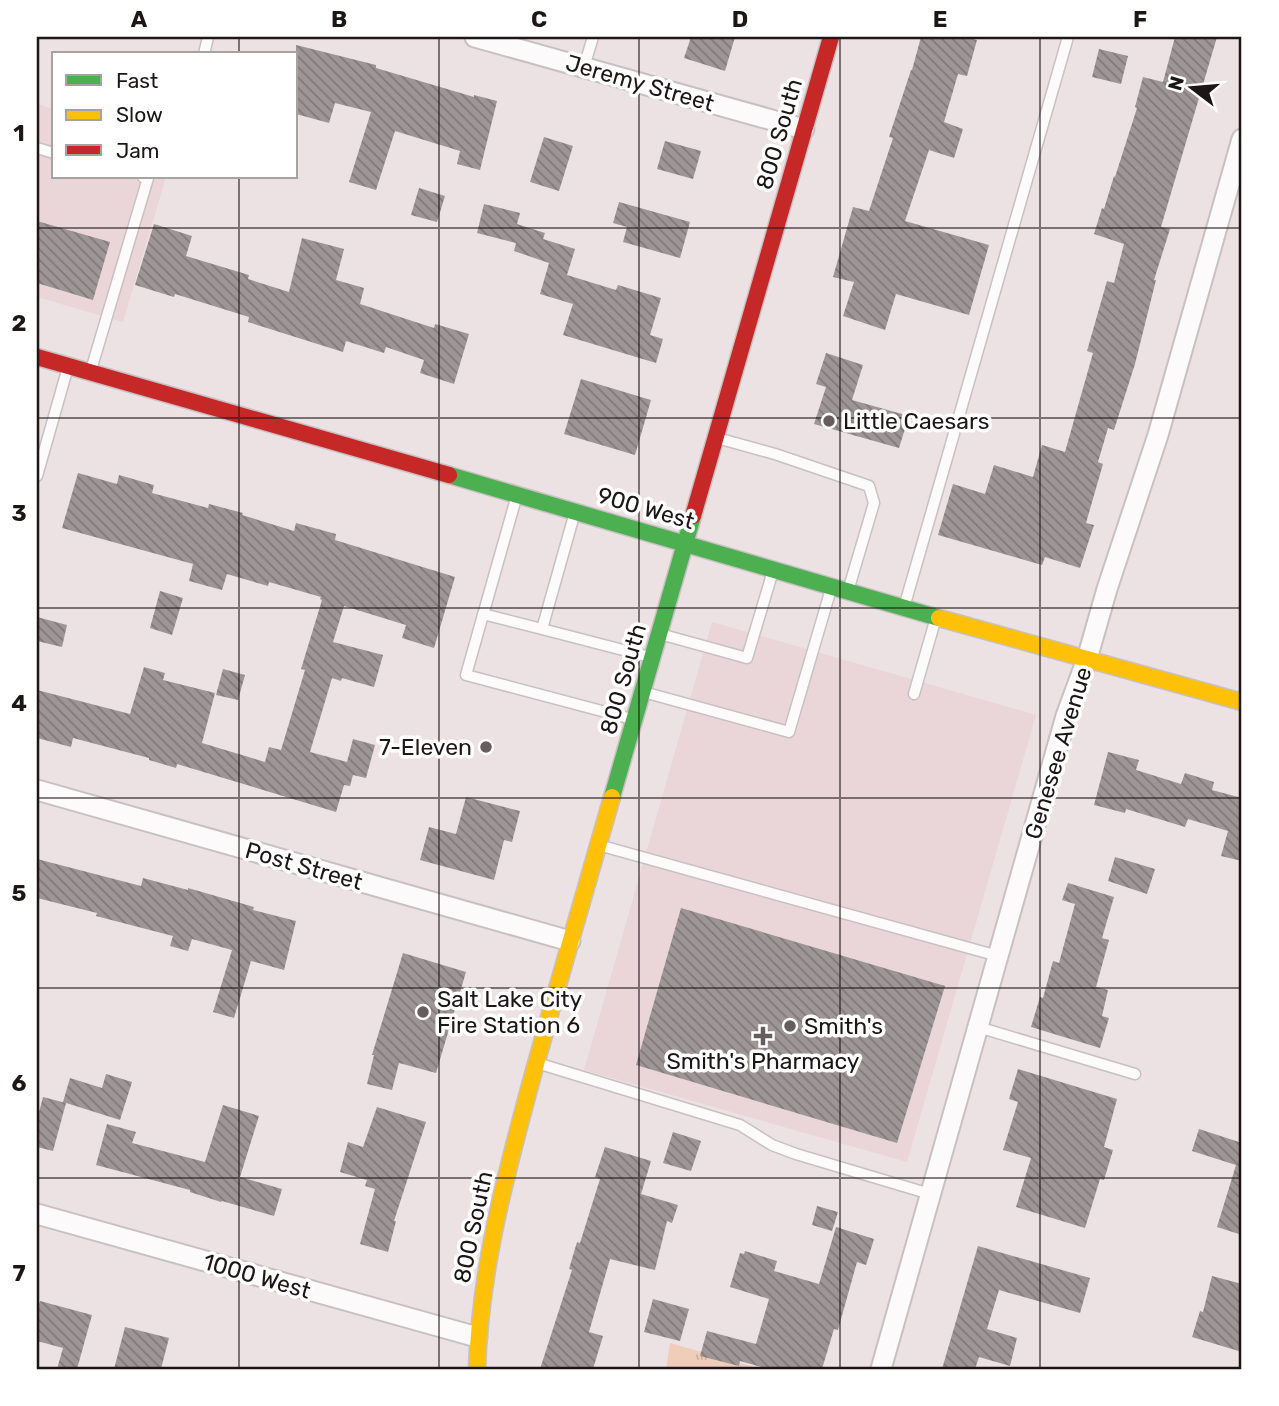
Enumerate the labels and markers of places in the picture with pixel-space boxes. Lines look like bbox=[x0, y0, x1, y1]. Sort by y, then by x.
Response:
place label: Little Caesars bbox=[843, 407, 989, 435]
marker: Little Caesars bbox=[821, 413, 837, 429]
place label: 7-Eleven bbox=[379, 733, 472, 761]
marker: 7-Eleven bbox=[478, 739, 494, 755]
place label: Salt Lake City Fire Station 6 bbox=[437, 985, 583, 1039]
marker: Salt Lake City Fire Station 6 bbox=[415, 1004, 431, 1020]
place label: Smith's bbox=[804, 1012, 883, 1040]
marker: Smith's bbox=[782, 1018, 798, 1034]
marker: Smith's Pharmacy bbox=[755, 1028, 771, 1044]
place label: Smith's Pharmacy bbox=[667, 1047, 860, 1075]

